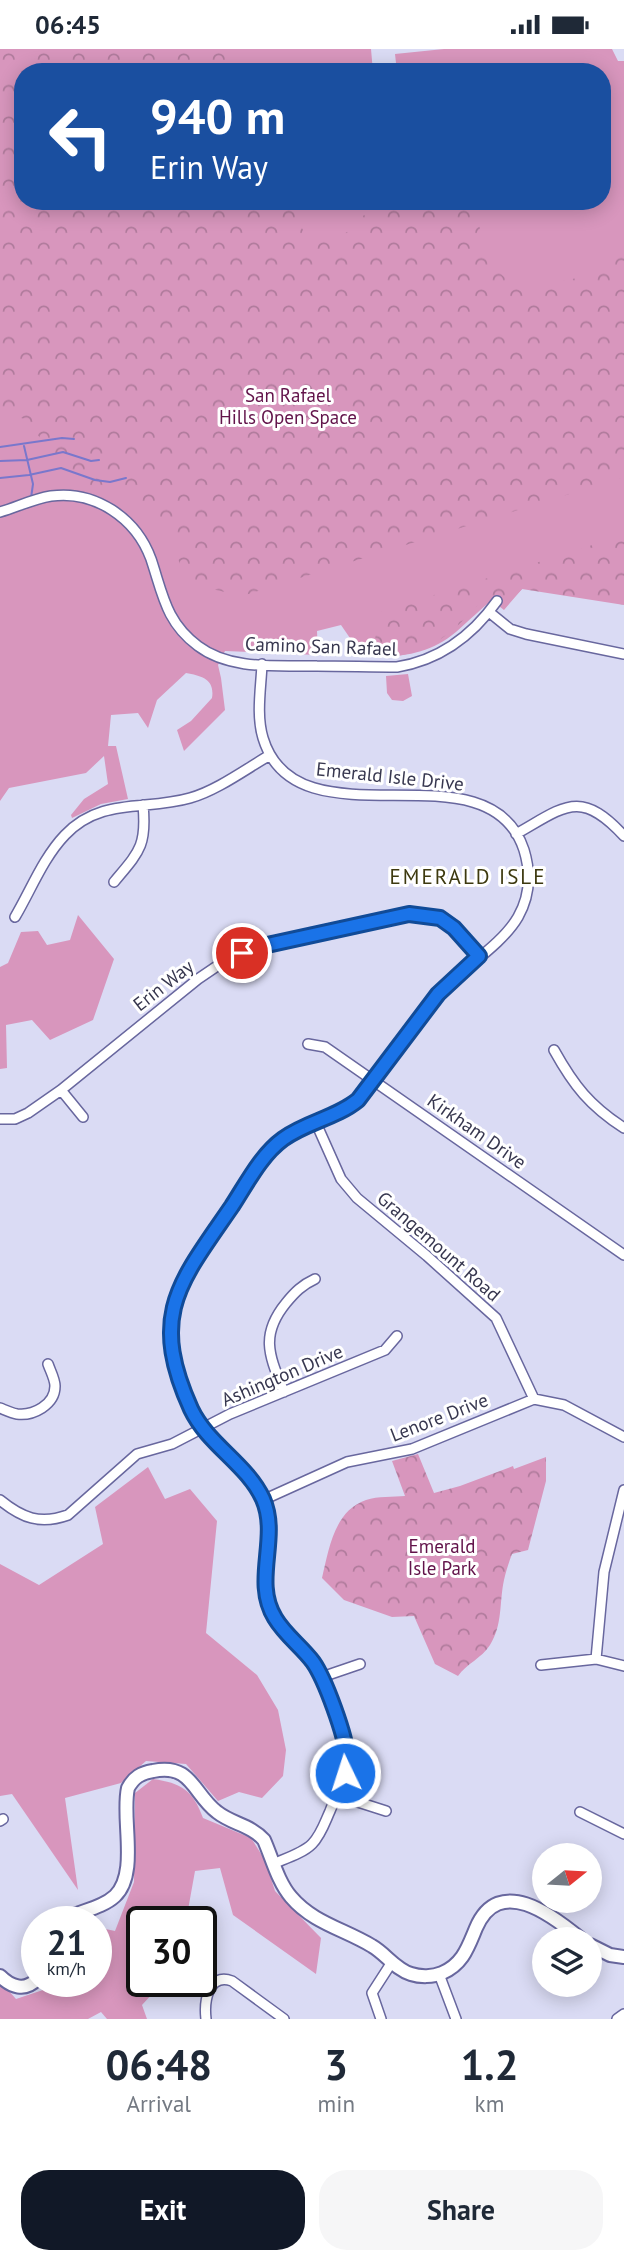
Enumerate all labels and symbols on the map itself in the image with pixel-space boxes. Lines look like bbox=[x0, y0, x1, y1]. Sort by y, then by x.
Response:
park label: San Rafael Hills Open Space bbox=[219, 383, 357, 429]
street label: Camino San Rafael bbox=[244, 631, 398, 661]
street label: Emerald Isle Drive bbox=[315, 756, 465, 796]
district label: EMERALD ISLE bbox=[390, 863, 546, 890]
pin bbox=[212, 923, 272, 983]
street label: Erin Way bbox=[128, 954, 198, 1016]
street label: Kirkham Drive bbox=[423, 1088, 531, 1174]
street label: Grangemount Road bbox=[372, 1186, 506, 1306]
street label: Ashington Drive bbox=[218, 1339, 346, 1411]
street label: Lenore Drive bbox=[387, 1387, 491, 1447]
park label: Emerald Isle Park bbox=[408, 1534, 476, 1580]
position arrow bbox=[308, 1736, 382, 1810]
north arrow bbox=[532, 1843, 602, 1913]
speed limit sign: 30 bbox=[126, 1906, 217, 1997]

